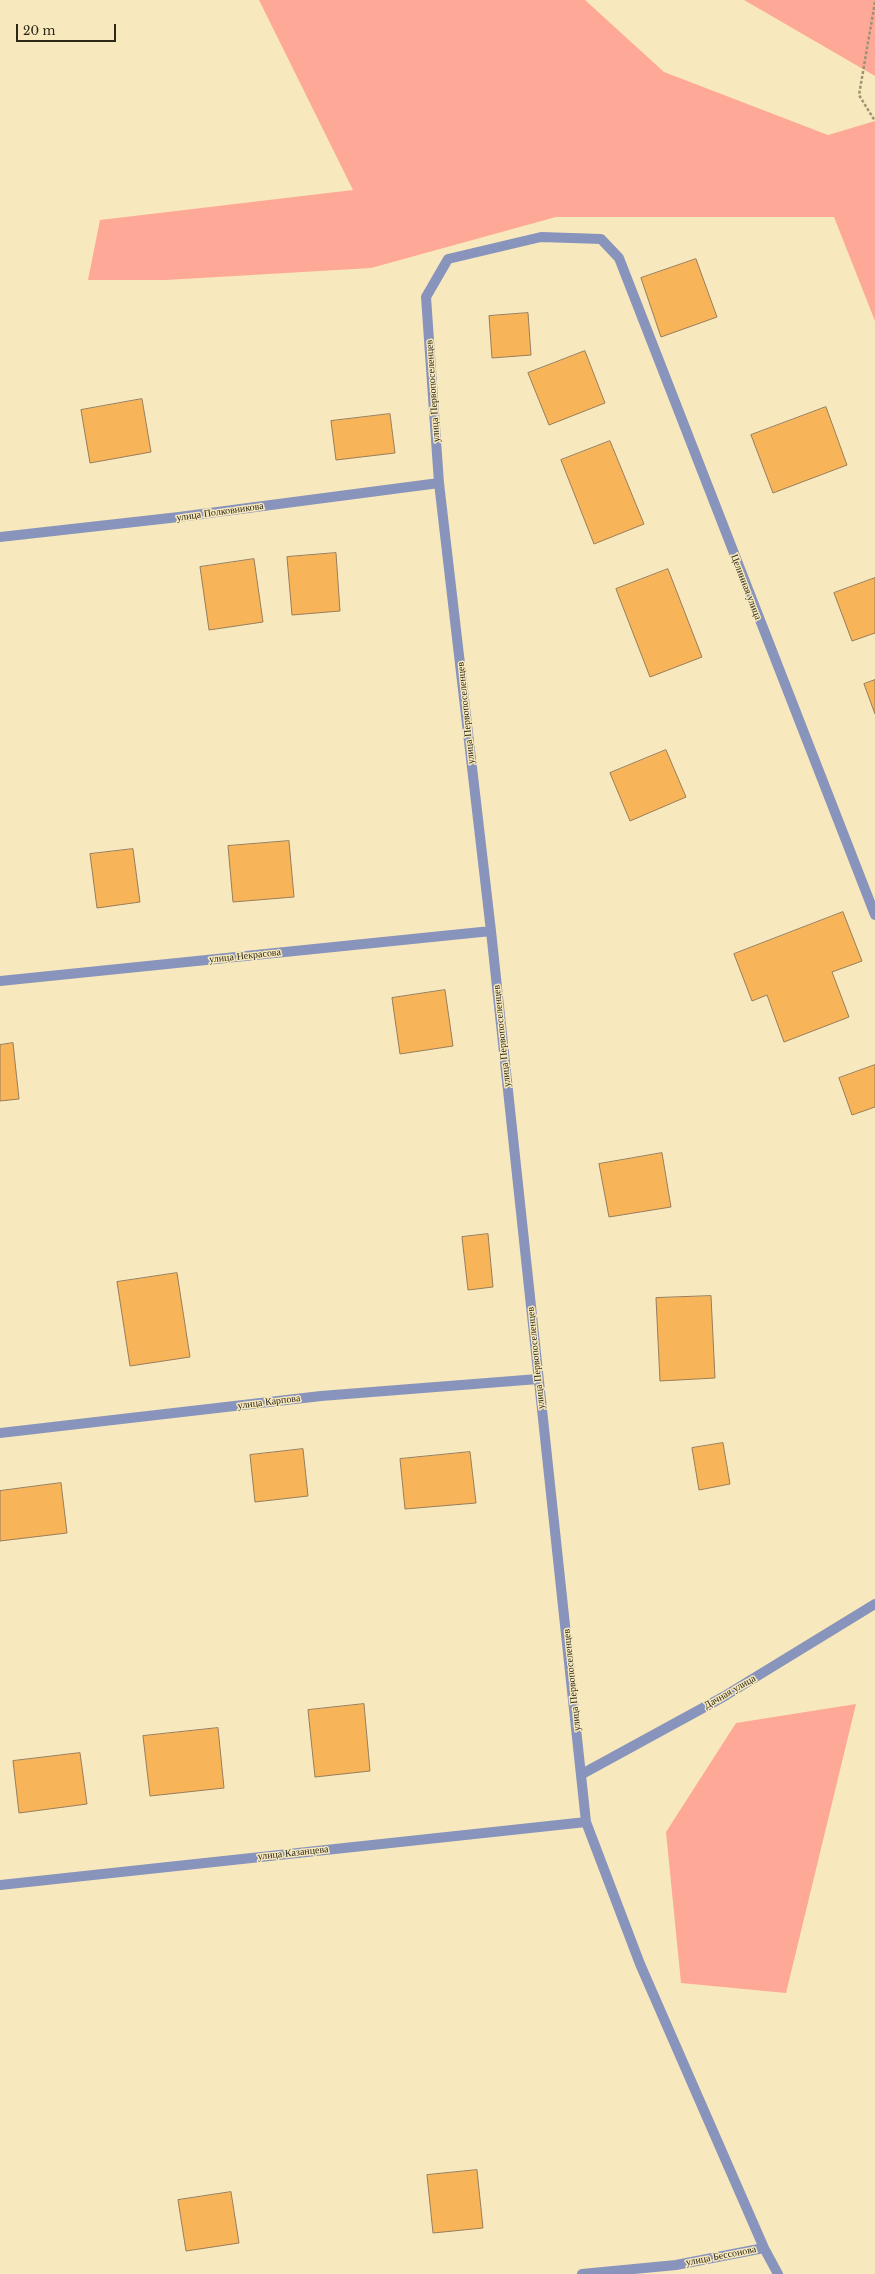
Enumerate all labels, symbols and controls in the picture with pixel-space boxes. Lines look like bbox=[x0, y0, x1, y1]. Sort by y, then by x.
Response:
scale bar bbox=[18, 16, 118, 42]
text: 20 m bbox=[23, 23, 55, 38]
street label: улица Первопоселенцев bbox=[423, 339, 443, 443]
street label: улица Полковникова bbox=[176, 500, 264, 524]
street label: Целинная улица bbox=[728, 552, 764, 622]
street label: улица Первопоселенцев bbox=[455, 661, 477, 765]
street label: улица Некрасова bbox=[209, 946, 281, 966]
street label: улица Первопоселенцев bbox=[491, 984, 513, 1088]
street label: улица Первопоселенцев bbox=[525, 1306, 547, 1410]
street label: улица Карпова bbox=[237, 1392, 301, 1412]
street label: улица Первопоселенцев bbox=[561, 1628, 583, 1732]
street label: Дачная улица bbox=[702, 1672, 758, 1712]
street label: улица Казанцева bbox=[257, 1843, 329, 1863]
street label: улица Бессонова bbox=[685, 2243, 757, 2269]

